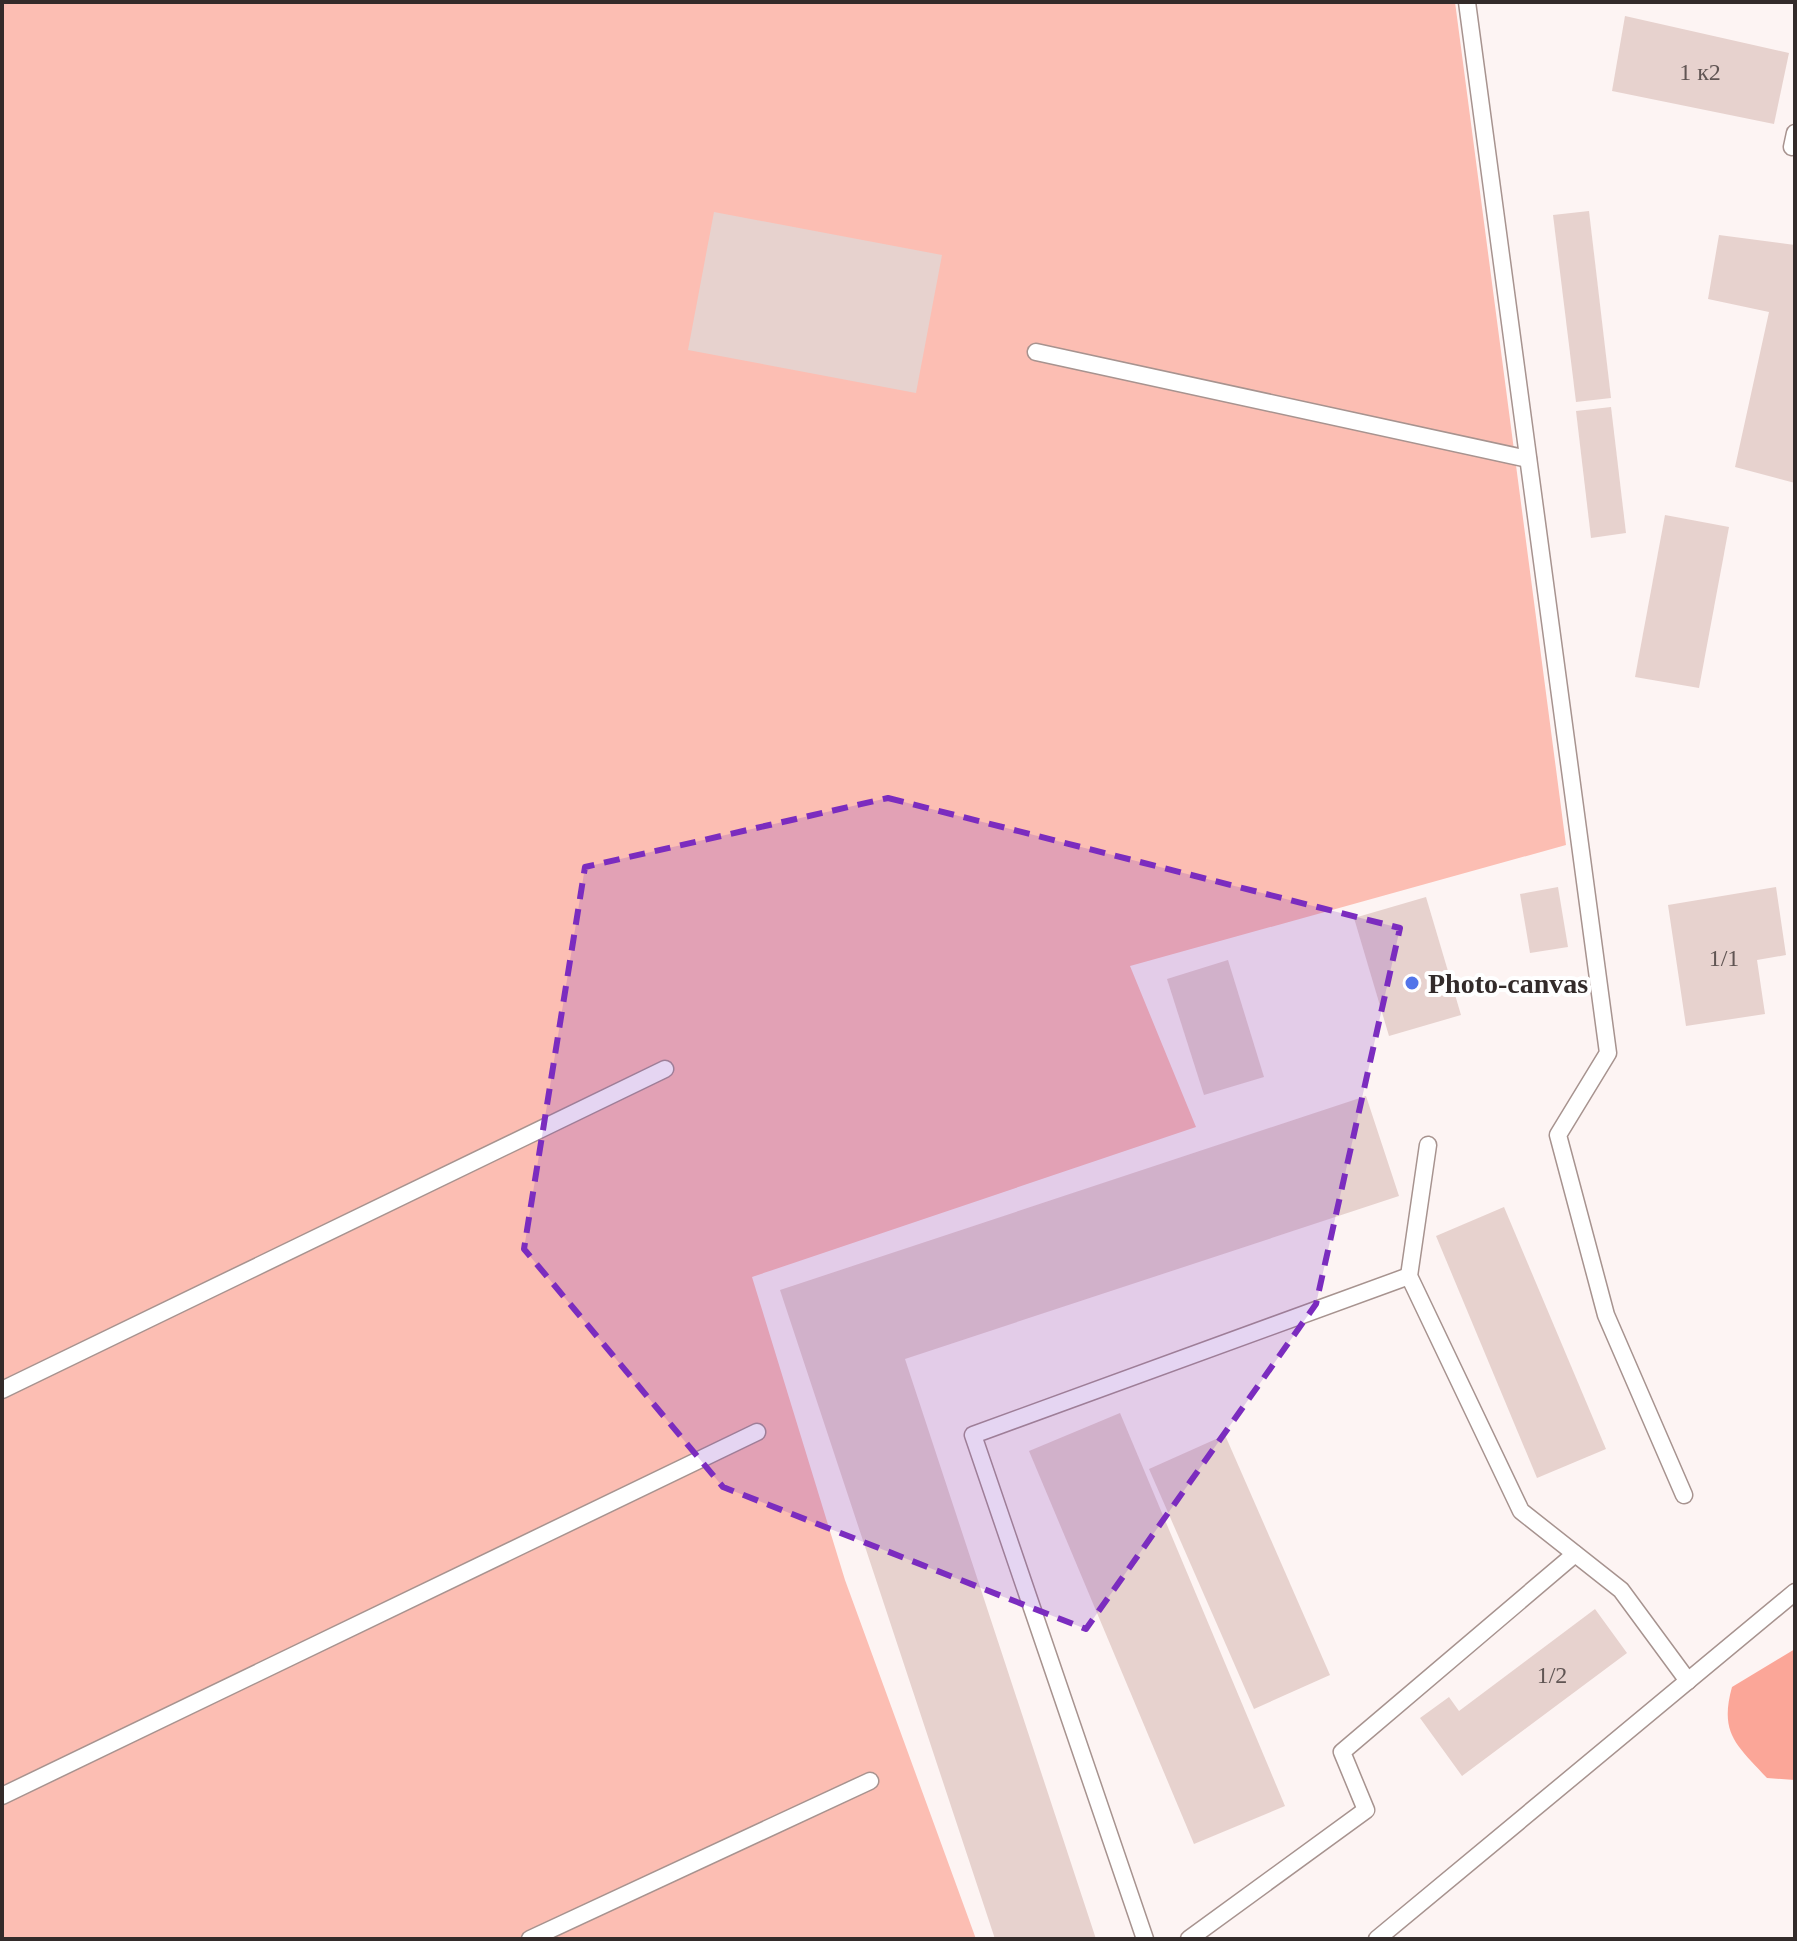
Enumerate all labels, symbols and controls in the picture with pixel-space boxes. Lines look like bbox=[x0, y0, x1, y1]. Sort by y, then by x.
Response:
house number: 1 к2 bbox=[1679, 59, 1721, 85]
house number: 1/1 bbox=[1709, 945, 1739, 971]
place label: Photo-canvas bbox=[1428, 968, 1588, 999]
marker: Photo-canvas bbox=[1403, 974, 1421, 992]
house number: 1/2 bbox=[1537, 1662, 1567, 1688]

